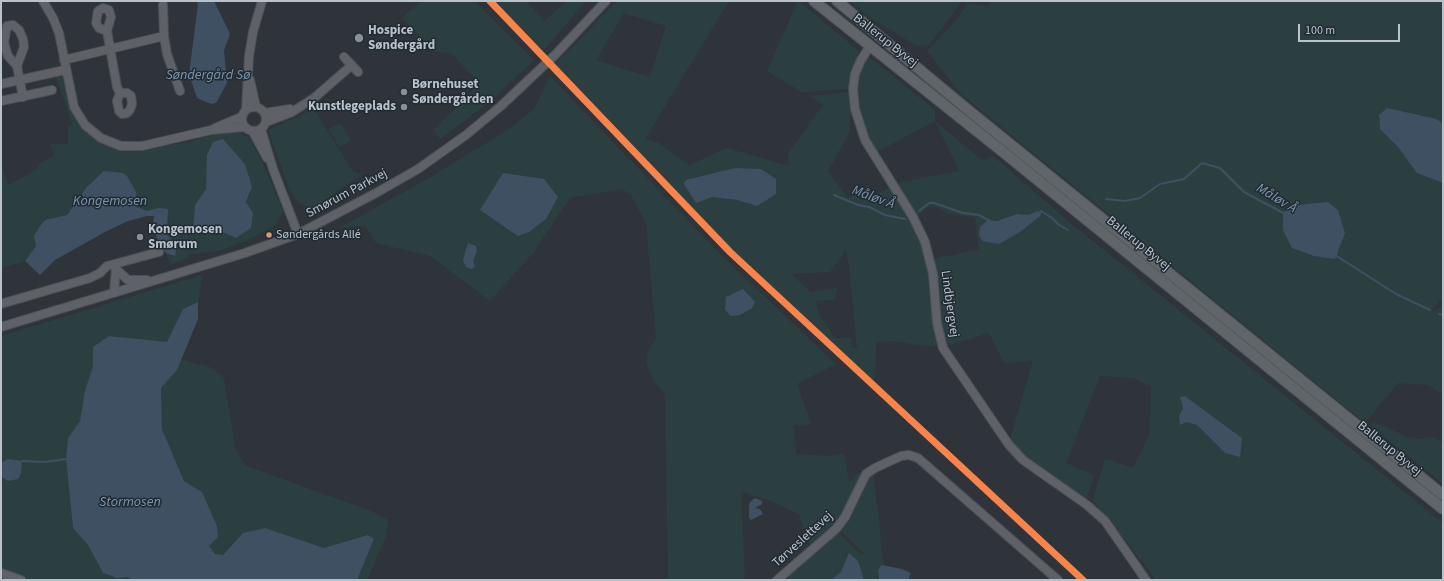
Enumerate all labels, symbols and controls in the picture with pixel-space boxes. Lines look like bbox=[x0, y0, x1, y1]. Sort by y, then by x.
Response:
street label: Ballerup Byvej bbox=[850, 11, 920, 71]
scale bar bbox=[1300, 16, 1402, 42]
text: 100 m bbox=[1305, 22, 1335, 39]
place label: Hospice Søndergård bbox=[368, 23, 435, 54]
marker: Hospice Søndergård bbox=[353, 32, 365, 44]
water label: Søndergård Sø bbox=[166, 68, 250, 84]
place label: Børnehuset Søndergården bbox=[412, 77, 493, 108]
marker: Børnehuset Søndergården bbox=[399, 87, 409, 97]
place label: Kunstlegeplads bbox=[308, 99, 396, 115]
marker: Kunstlegeplads bbox=[399, 102, 409, 112]
street label: Smørum Parkvej bbox=[304, 166, 390, 222]
water label: Måløv Å bbox=[1253, 180, 1299, 218]
water label: Måløv Å bbox=[849, 183, 897, 213]
water label: Kongemosen bbox=[73, 194, 147, 210]
street label: Ballerup Byvej bbox=[1103, 213, 1173, 275]
place label: Kongemosen Smørum bbox=[148, 222, 222, 253]
place label: Søndergårds Allé bbox=[276, 228, 361, 242]
marker: Søndergårds Allé bbox=[264, 230, 274, 240]
marker: Kongemosen Smørum bbox=[135, 232, 145, 242]
street label: Lindbjergvej bbox=[937, 270, 961, 338]
street label: Ballerup Byvej bbox=[1354, 418, 1424, 480]
water label: Stormosen bbox=[99, 495, 161, 511]
street label: Tørveslettevej bbox=[770, 509, 836, 571]

